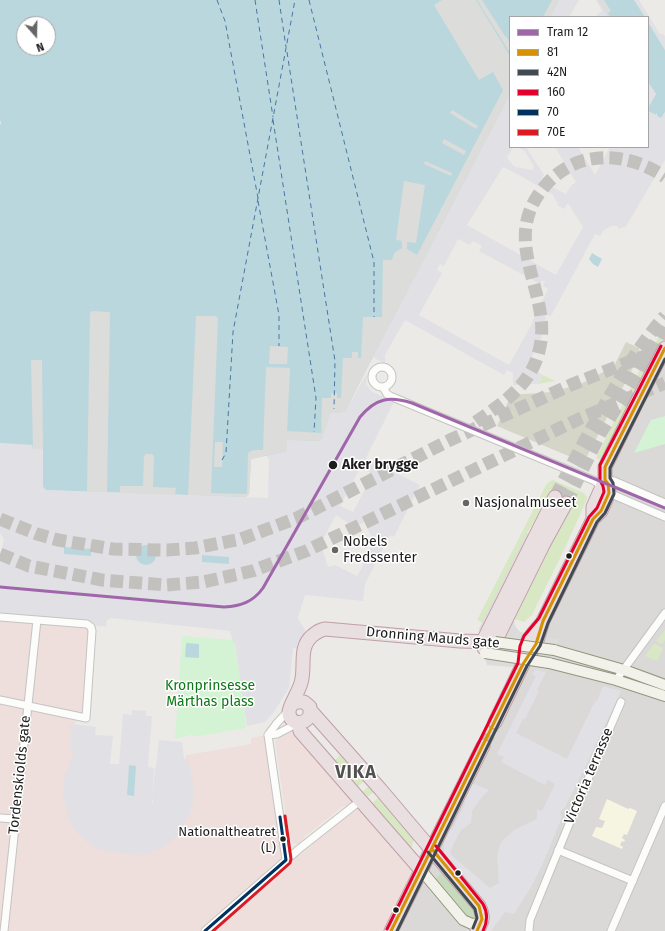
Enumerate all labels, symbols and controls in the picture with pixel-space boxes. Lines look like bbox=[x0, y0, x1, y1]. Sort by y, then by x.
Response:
north arrow bbox=[16, 16, 56, 56]
legend bbox=[509, 16, 649, 148]
text: Tram 12 bbox=[547, 25, 588, 39]
text: N bbox=[34, 39, 46, 54]
text: 81 bbox=[547, 45, 558, 59]
text: 42N bbox=[547, 65, 567, 79]
text: 160 bbox=[547, 85, 565, 99]
text: 70 bbox=[547, 105, 559, 119]
text: 70E bbox=[547, 125, 565, 139]
place label: Aker brygge bbox=[342, 457, 418, 473]
marker: Aker brygge bbox=[327, 459, 339, 471]
place label: Nasjonalmuseet bbox=[474, 495, 576, 511]
marker: Nasjonalmuseet bbox=[461, 498, 471, 508]
place label: Nobels Fredssenter bbox=[343, 534, 417, 566]
marker: Nobels Fredssenter bbox=[330, 545, 340, 555]
unlabelled marker bbox=[564, 551, 574, 561]
street label: Dronning Mauds gate bbox=[365, 624, 501, 652]
park label: Kronprinsesse Märthas plass bbox=[165, 678, 255, 710]
street label: Tordenskiolds gate bbox=[5, 715, 35, 835]
street label: Victoria terrasse bbox=[561, 725, 617, 827]
district label: VIKA bbox=[335, 762, 377, 784]
place label: Nationaltheatret (L) bbox=[178, 824, 276, 855]
marker: Nationaltheatret (L) bbox=[278, 834, 288, 844]
unlabelled marker bbox=[453, 868, 463, 878]
unlabelled marker bbox=[391, 905, 401, 915]

